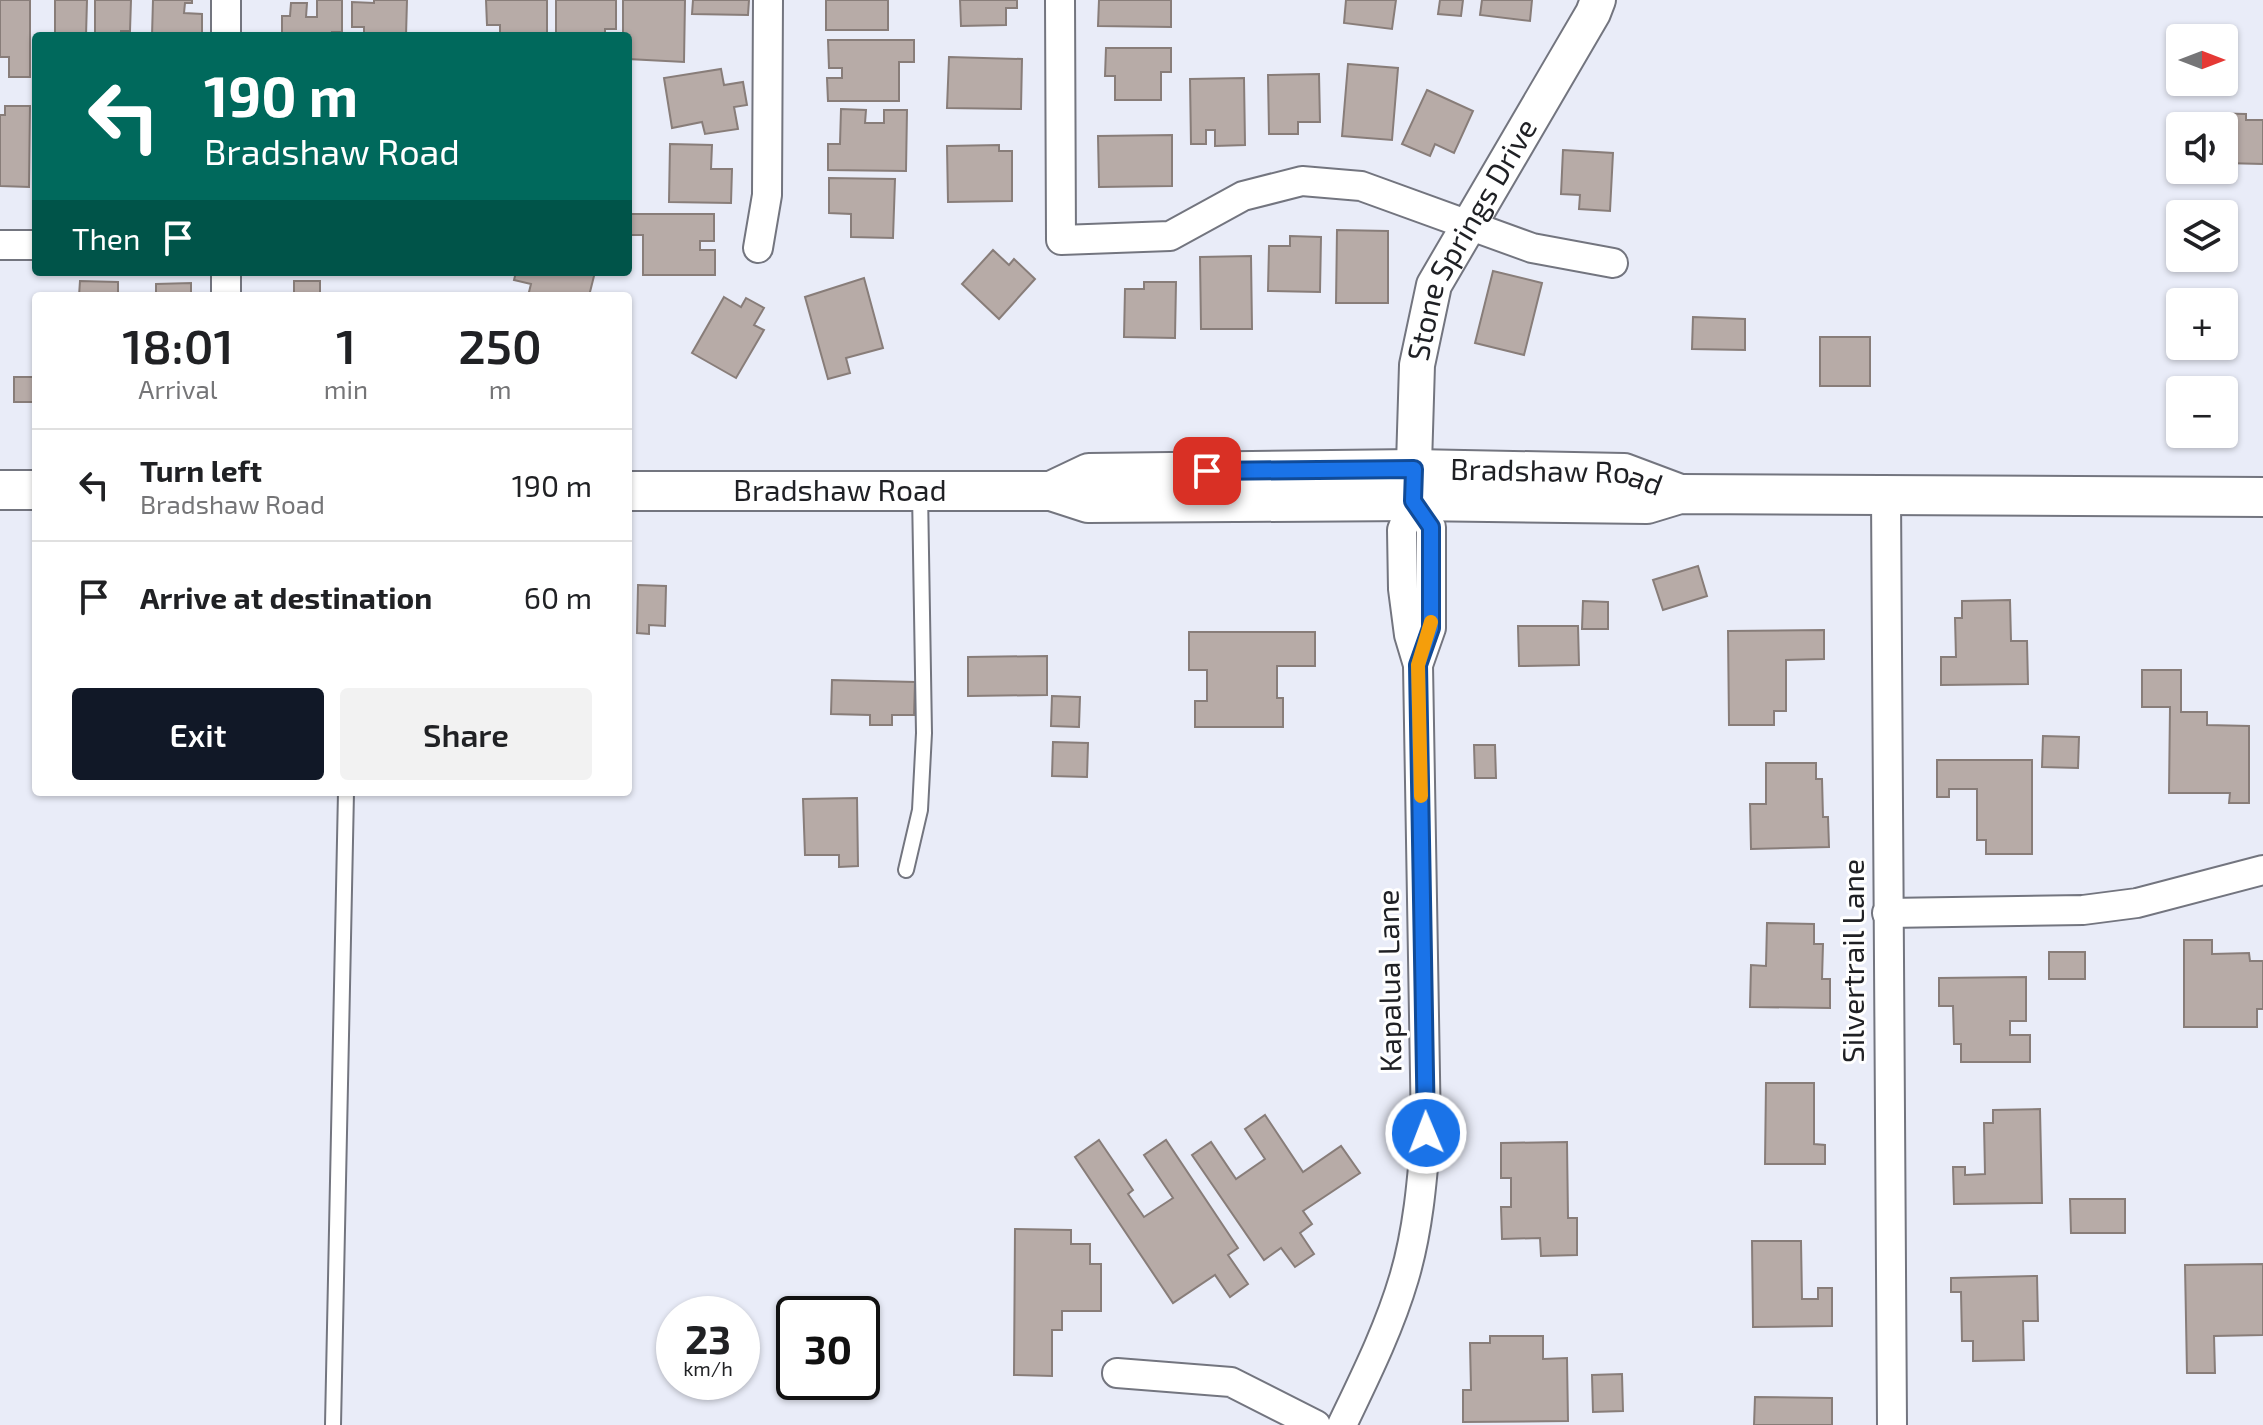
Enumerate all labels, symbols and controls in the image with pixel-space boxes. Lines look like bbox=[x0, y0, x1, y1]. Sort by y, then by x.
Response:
north arrow bbox=[2166, 24, 2238, 96]
map controls bbox=[2166, 24, 2238, 448]
text: 190 m bbox=[204, 61, 358, 128]
icon: left bbox=[72, 64, 176, 168]
street label: Stone Springs Drive bbox=[1398, 111, 1543, 364]
button: sound bbox=[2166, 112, 2238, 184]
text: Bradshaw Road bbox=[204, 129, 460, 172]
button: layers bbox=[2166, 200, 2238, 272]
icon: arrive bbox=[156, 216, 200, 260]
text: Then bbox=[72, 220, 140, 256]
button: + bbox=[2166, 288, 2238, 360]
text: 18:01 bbox=[122, 316, 234, 374]
text: 1 bbox=[336, 316, 356, 374]
text: 250 bbox=[458, 316, 542, 374]
text: Arrival bbox=[138, 373, 217, 404]
text: min bbox=[324, 373, 368, 404]
text: m bbox=[489, 373, 511, 404]
button: − bbox=[2166, 376, 2238, 448]
pin bbox=[1173, 437, 1241, 505]
icon: arrive bbox=[1185, 449, 1229, 493]
street label: Bradshaw Road bbox=[1450, 450, 1668, 502]
text: Turn left bbox=[140, 452, 262, 488]
icon: left bbox=[72, 463, 116, 507]
text: 190 m bbox=[512, 467, 592, 503]
street label: Bradshaw Road bbox=[733, 471, 947, 507]
text: Bradshaw Road bbox=[140, 488, 325, 519]
icon: arrive bbox=[72, 575, 116, 619]
text: Arrive at destination bbox=[140, 579, 432, 615]
text: 60 m bbox=[524, 579, 592, 615]
button: Exit bbox=[72, 688, 324, 780]
button: Share bbox=[340, 688, 592, 780]
street label: Silvertrail Lane bbox=[1834, 859, 1870, 1063]
street label: Kapalua Lane bbox=[1368, 889, 1408, 1073]
position arrow bbox=[1384, 1091, 1468, 1175]
speed limit sign: 30 bbox=[776, 1296, 880, 1400]
text: 23 bbox=[685, 1314, 731, 1362]
text: km/h bbox=[683, 1356, 733, 1380]

